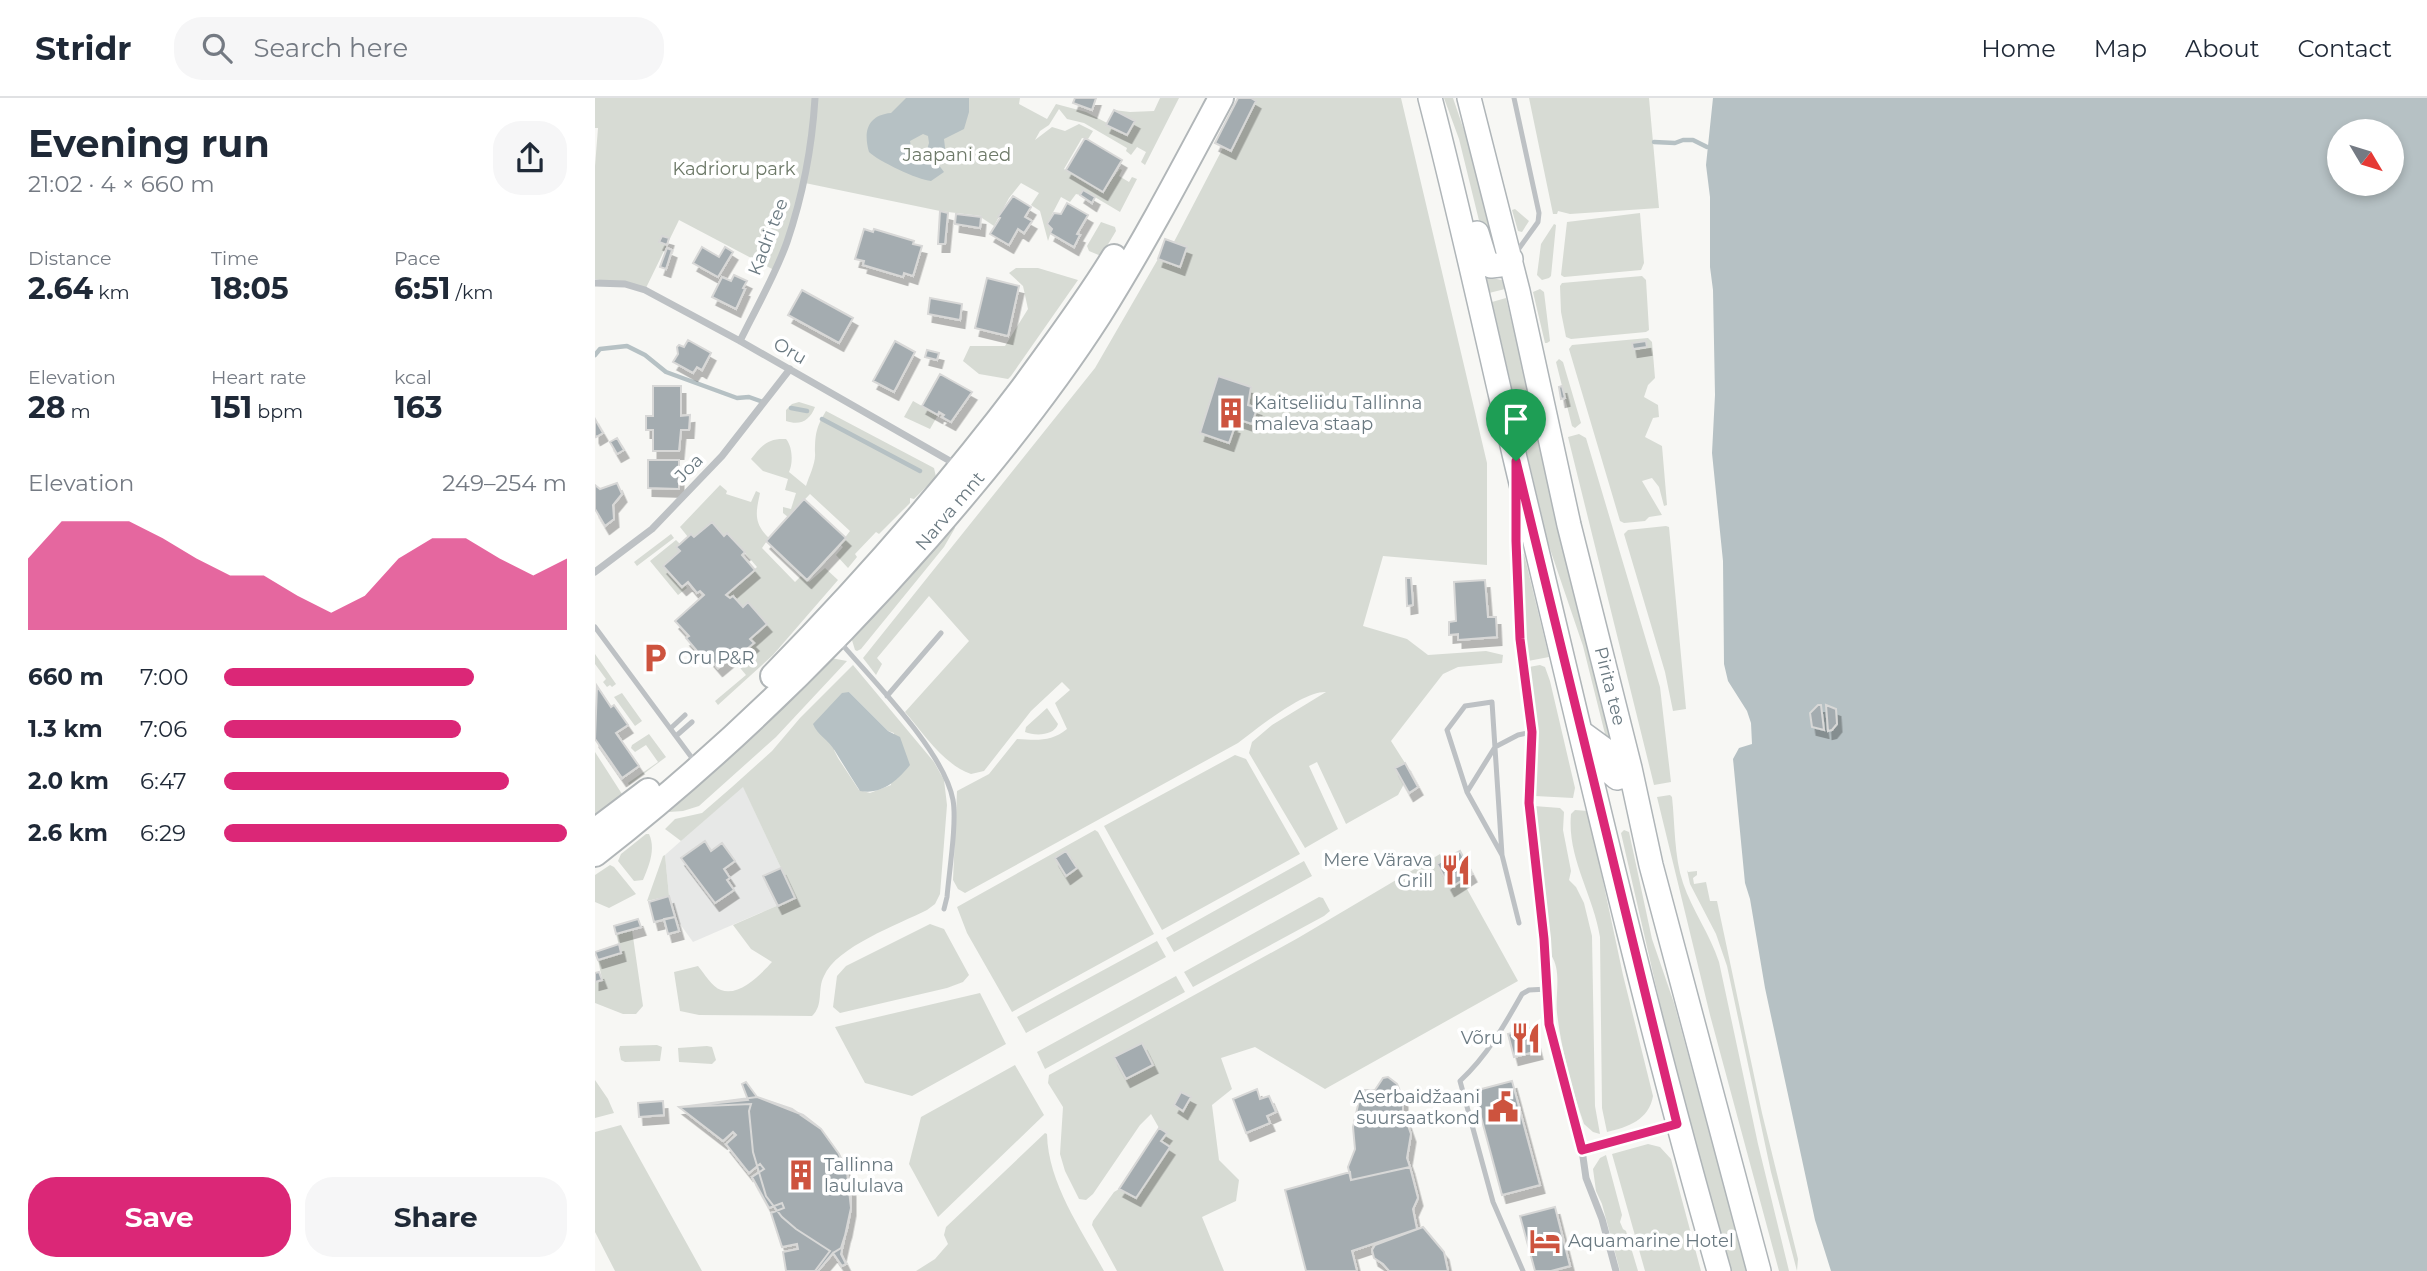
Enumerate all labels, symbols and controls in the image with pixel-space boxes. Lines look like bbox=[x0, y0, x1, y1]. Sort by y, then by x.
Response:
search box bbox=[174, 17, 664, 80]
text: Stridr bbox=[35, 28, 132, 68]
icon: search bbox=[198, 29, 236, 67]
text: Search here bbox=[254, 32, 408, 64]
text: Home bbox=[1981, 34, 2056, 63]
text: Map bbox=[2094, 34, 2147, 63]
text: About bbox=[2185, 34, 2259, 63]
text: Contact bbox=[2297, 34, 2392, 63]
north arrow bbox=[2327, 119, 2405, 196]
map controls bbox=[2327, 119, 2404, 196]
text: Evening run bbox=[28, 120, 270, 167]
button: share bbox=[493, 121, 567, 195]
park label: Jaapani aed bbox=[902, 144, 1011, 166]
park label: Kadrioru park bbox=[672, 158, 796, 180]
text: 21:02 · 4 × 660 m bbox=[28, 170, 215, 198]
street label: Kadri tee bbox=[743, 195, 793, 279]
text: Distance bbox=[28, 247, 111, 270]
text: Time bbox=[211, 247, 259, 270]
text: Pace bbox=[394, 247, 441, 270]
text: 2.64 bbox=[28, 270, 93, 307]
text: 18:05 bbox=[211, 270, 289, 307]
text: 6:51 bbox=[394, 270, 451, 307]
text: km bbox=[93, 281, 130, 304]
text: /km bbox=[451, 281, 493, 304]
street label: Oru bbox=[770, 333, 810, 369]
text: Elevation bbox=[28, 366, 116, 389]
text: Heart rate bbox=[211, 366, 306, 389]
text: kcal bbox=[394, 366, 432, 389]
text: 28 bbox=[28, 389, 66, 426]
text: 151 bbox=[211, 389, 252, 426]
text: 163 bbox=[394, 389, 443, 426]
pin bbox=[1486, 389, 1546, 461]
place label: Kaitseliidu Tallinna maleva staap bbox=[1254, 392, 1422, 435]
building icon: Kaitseliidu Tallinna maleva staap bbox=[1214, 396, 1248, 430]
text: m bbox=[66, 400, 91, 423]
text: bpm bbox=[252, 400, 303, 423]
icon: arrive bbox=[1497, 400, 1535, 438]
street label: Joa bbox=[670, 449, 708, 487]
street label: Narva mnt bbox=[911, 467, 989, 555]
text: Elevation bbox=[28, 469, 134, 497]
text: 249–254 m bbox=[442, 469, 567, 497]
parking icon: Oru P&R bbox=[638, 641, 672, 675]
street label: Pirita tee bbox=[1590, 644, 1630, 728]
place label: Oru P&R bbox=[678, 647, 755, 669]
text: 660 m bbox=[28, 663, 104, 691]
text: 7:00 bbox=[140, 663, 188, 691]
text: 1.3 km bbox=[28, 715, 103, 743]
text: 7:06 bbox=[140, 715, 187, 743]
text: 2.0 km bbox=[28, 767, 109, 795]
text: 6:47 bbox=[140, 767, 187, 795]
text: 2.6 km bbox=[28, 819, 108, 847]
text: 6:29 bbox=[140, 819, 186, 847]
place label: Mere Värava Grill bbox=[1323, 849, 1433, 892]
restaurant icon: Mere Värava Grill bbox=[1439, 853, 1473, 887]
restaurant icon: Võru bbox=[1509, 1021, 1543, 1055]
place label: Võru bbox=[1461, 1027, 1503, 1049]
place label: Aserbaidžaani suursaatkond bbox=[1353, 1086, 1480, 1129]
public building icon: Aserbaidžaani suursaatkond bbox=[1486, 1090, 1520, 1124]
place label: Tallinna laululava bbox=[824, 1154, 904, 1197]
building icon: Tallinna laululava bbox=[784, 1158, 818, 1192]
button: Save bbox=[28, 1177, 291, 1257]
button: Share bbox=[305, 1177, 567, 1257]
hotel icon: Aquamarine Hotel bbox=[1528, 1224, 1562, 1258]
place label: Aquamarine Hotel bbox=[1568, 1230, 1734, 1252]

